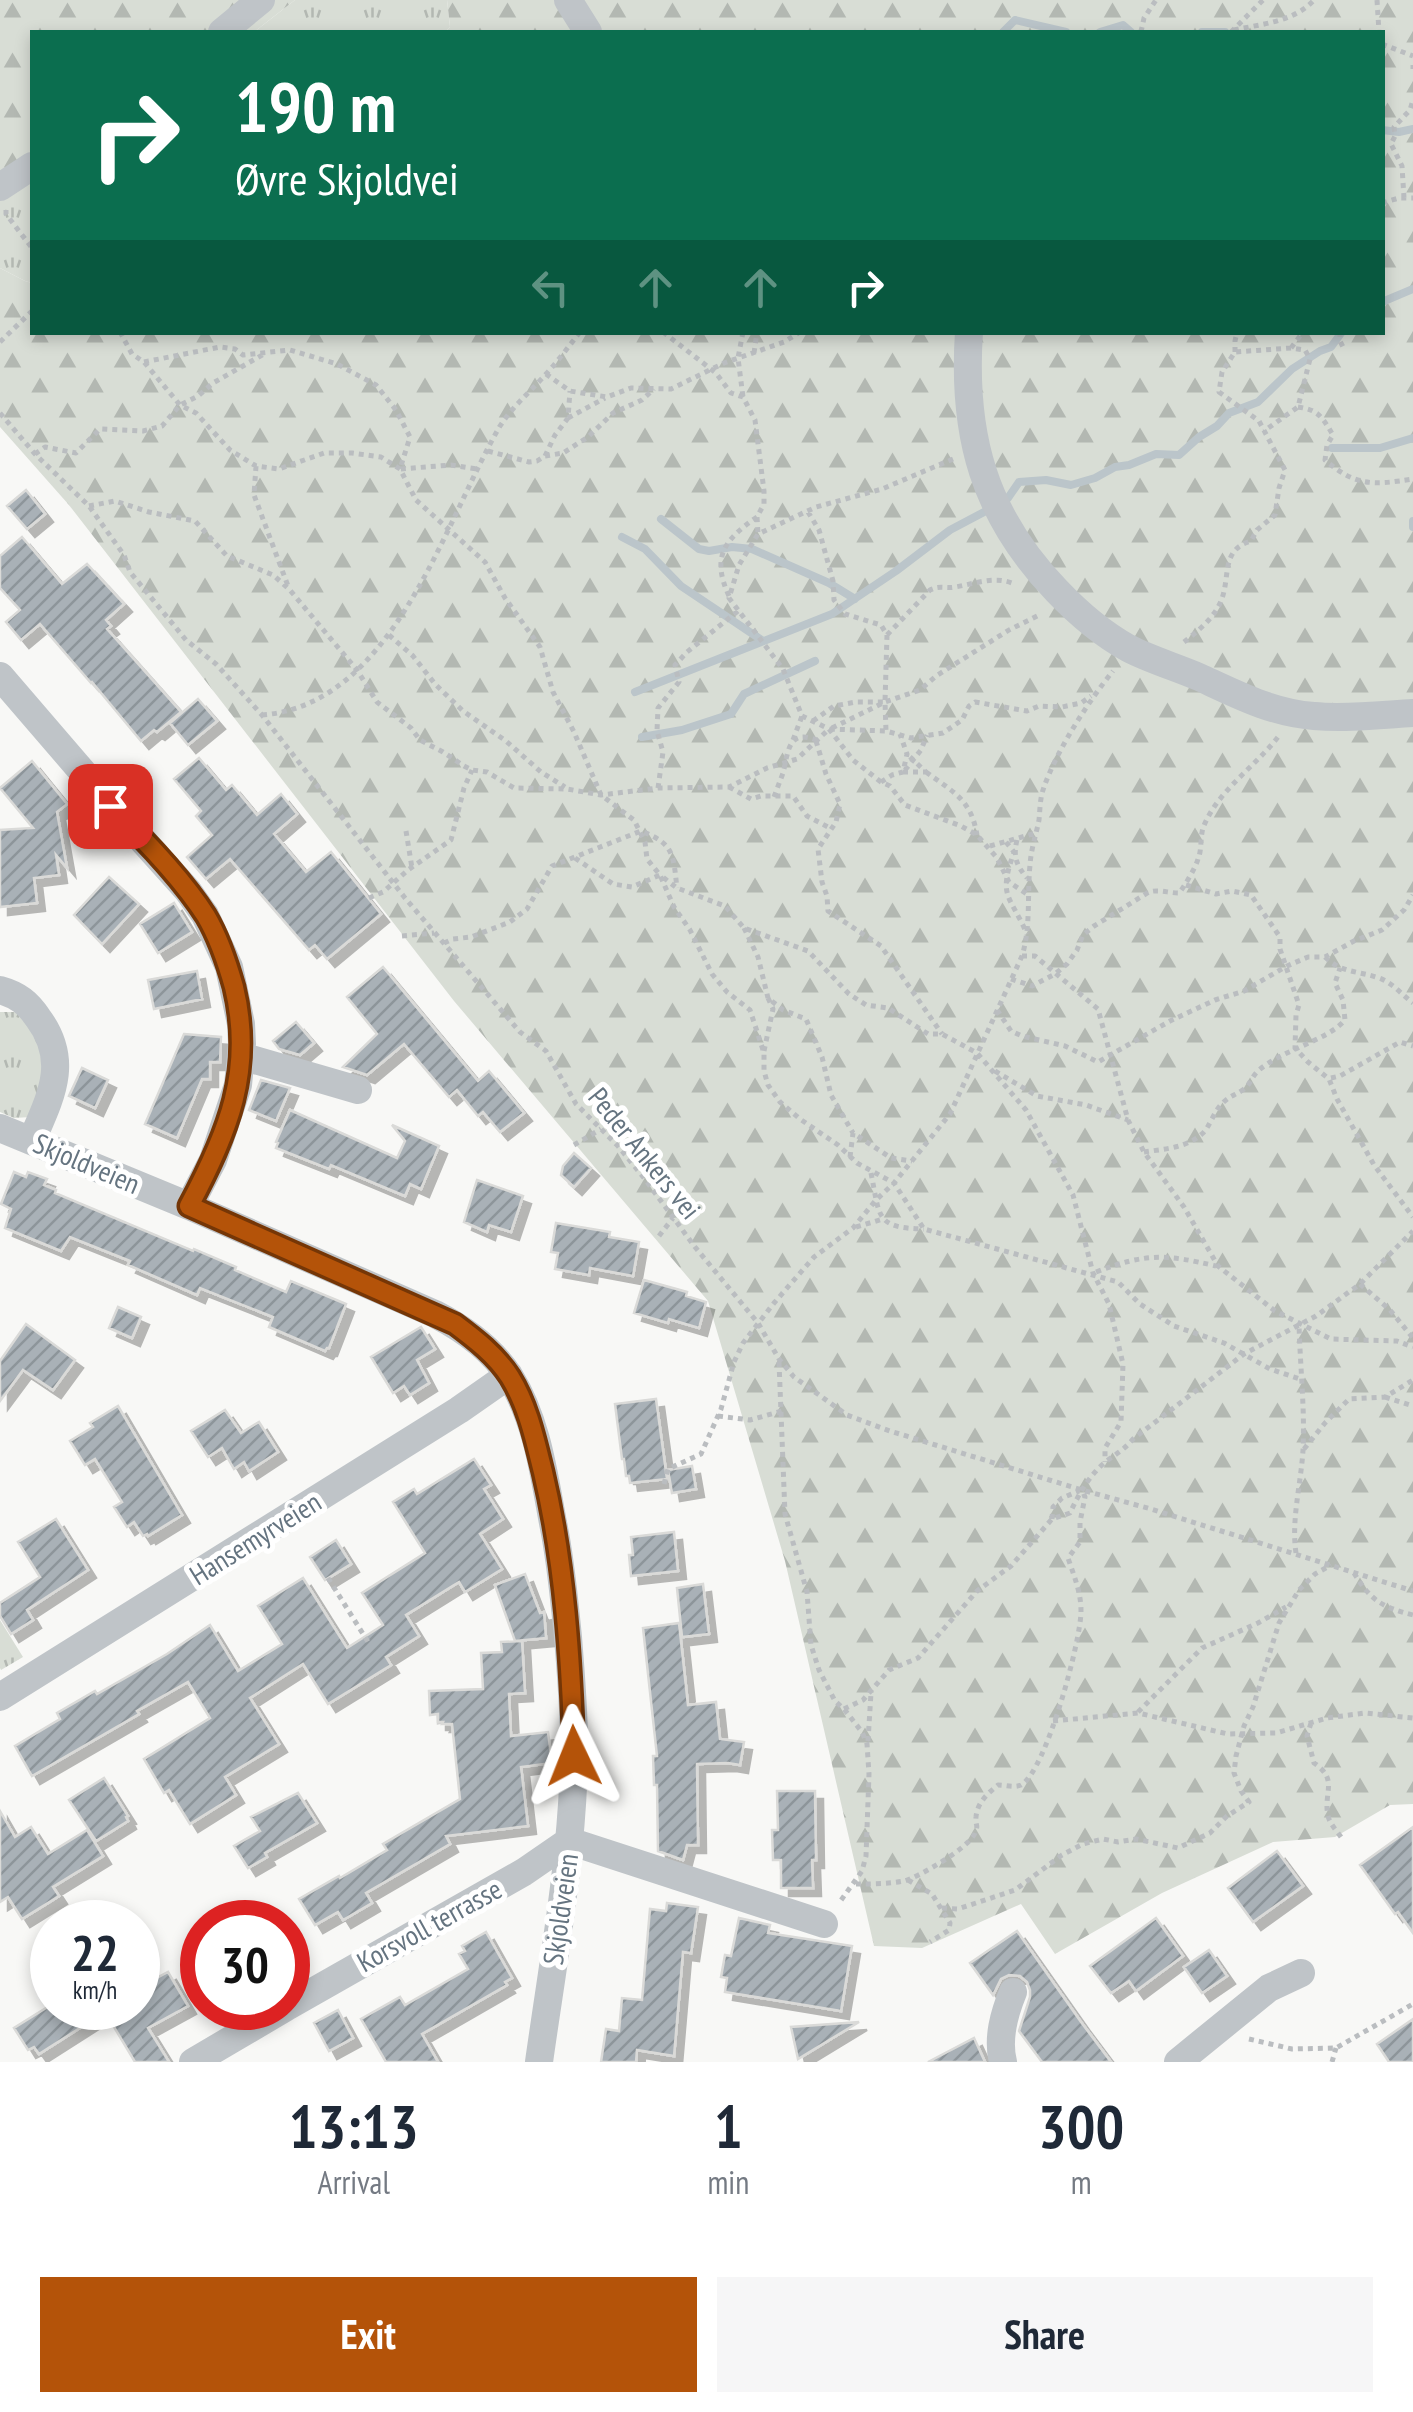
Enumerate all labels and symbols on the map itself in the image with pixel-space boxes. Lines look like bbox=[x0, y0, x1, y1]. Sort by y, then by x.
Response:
pin bbox=[68, 764, 153, 849]
street label: Peder Ankers vei bbox=[581, 1080, 709, 1226]
street label: Skjoldveien bbox=[28, 1124, 146, 1202]
street label: Hansemyrveien bbox=[182, 1483, 328, 1593]
position arrow bbox=[522, 1704, 626, 1808]
street label: Skjoldveien bbox=[534, 1851, 586, 1967]
street label: Korsvoll terrasse bbox=[350, 1870, 508, 1980]
speed limit sign: 30 bbox=[180, 1900, 310, 2030]

